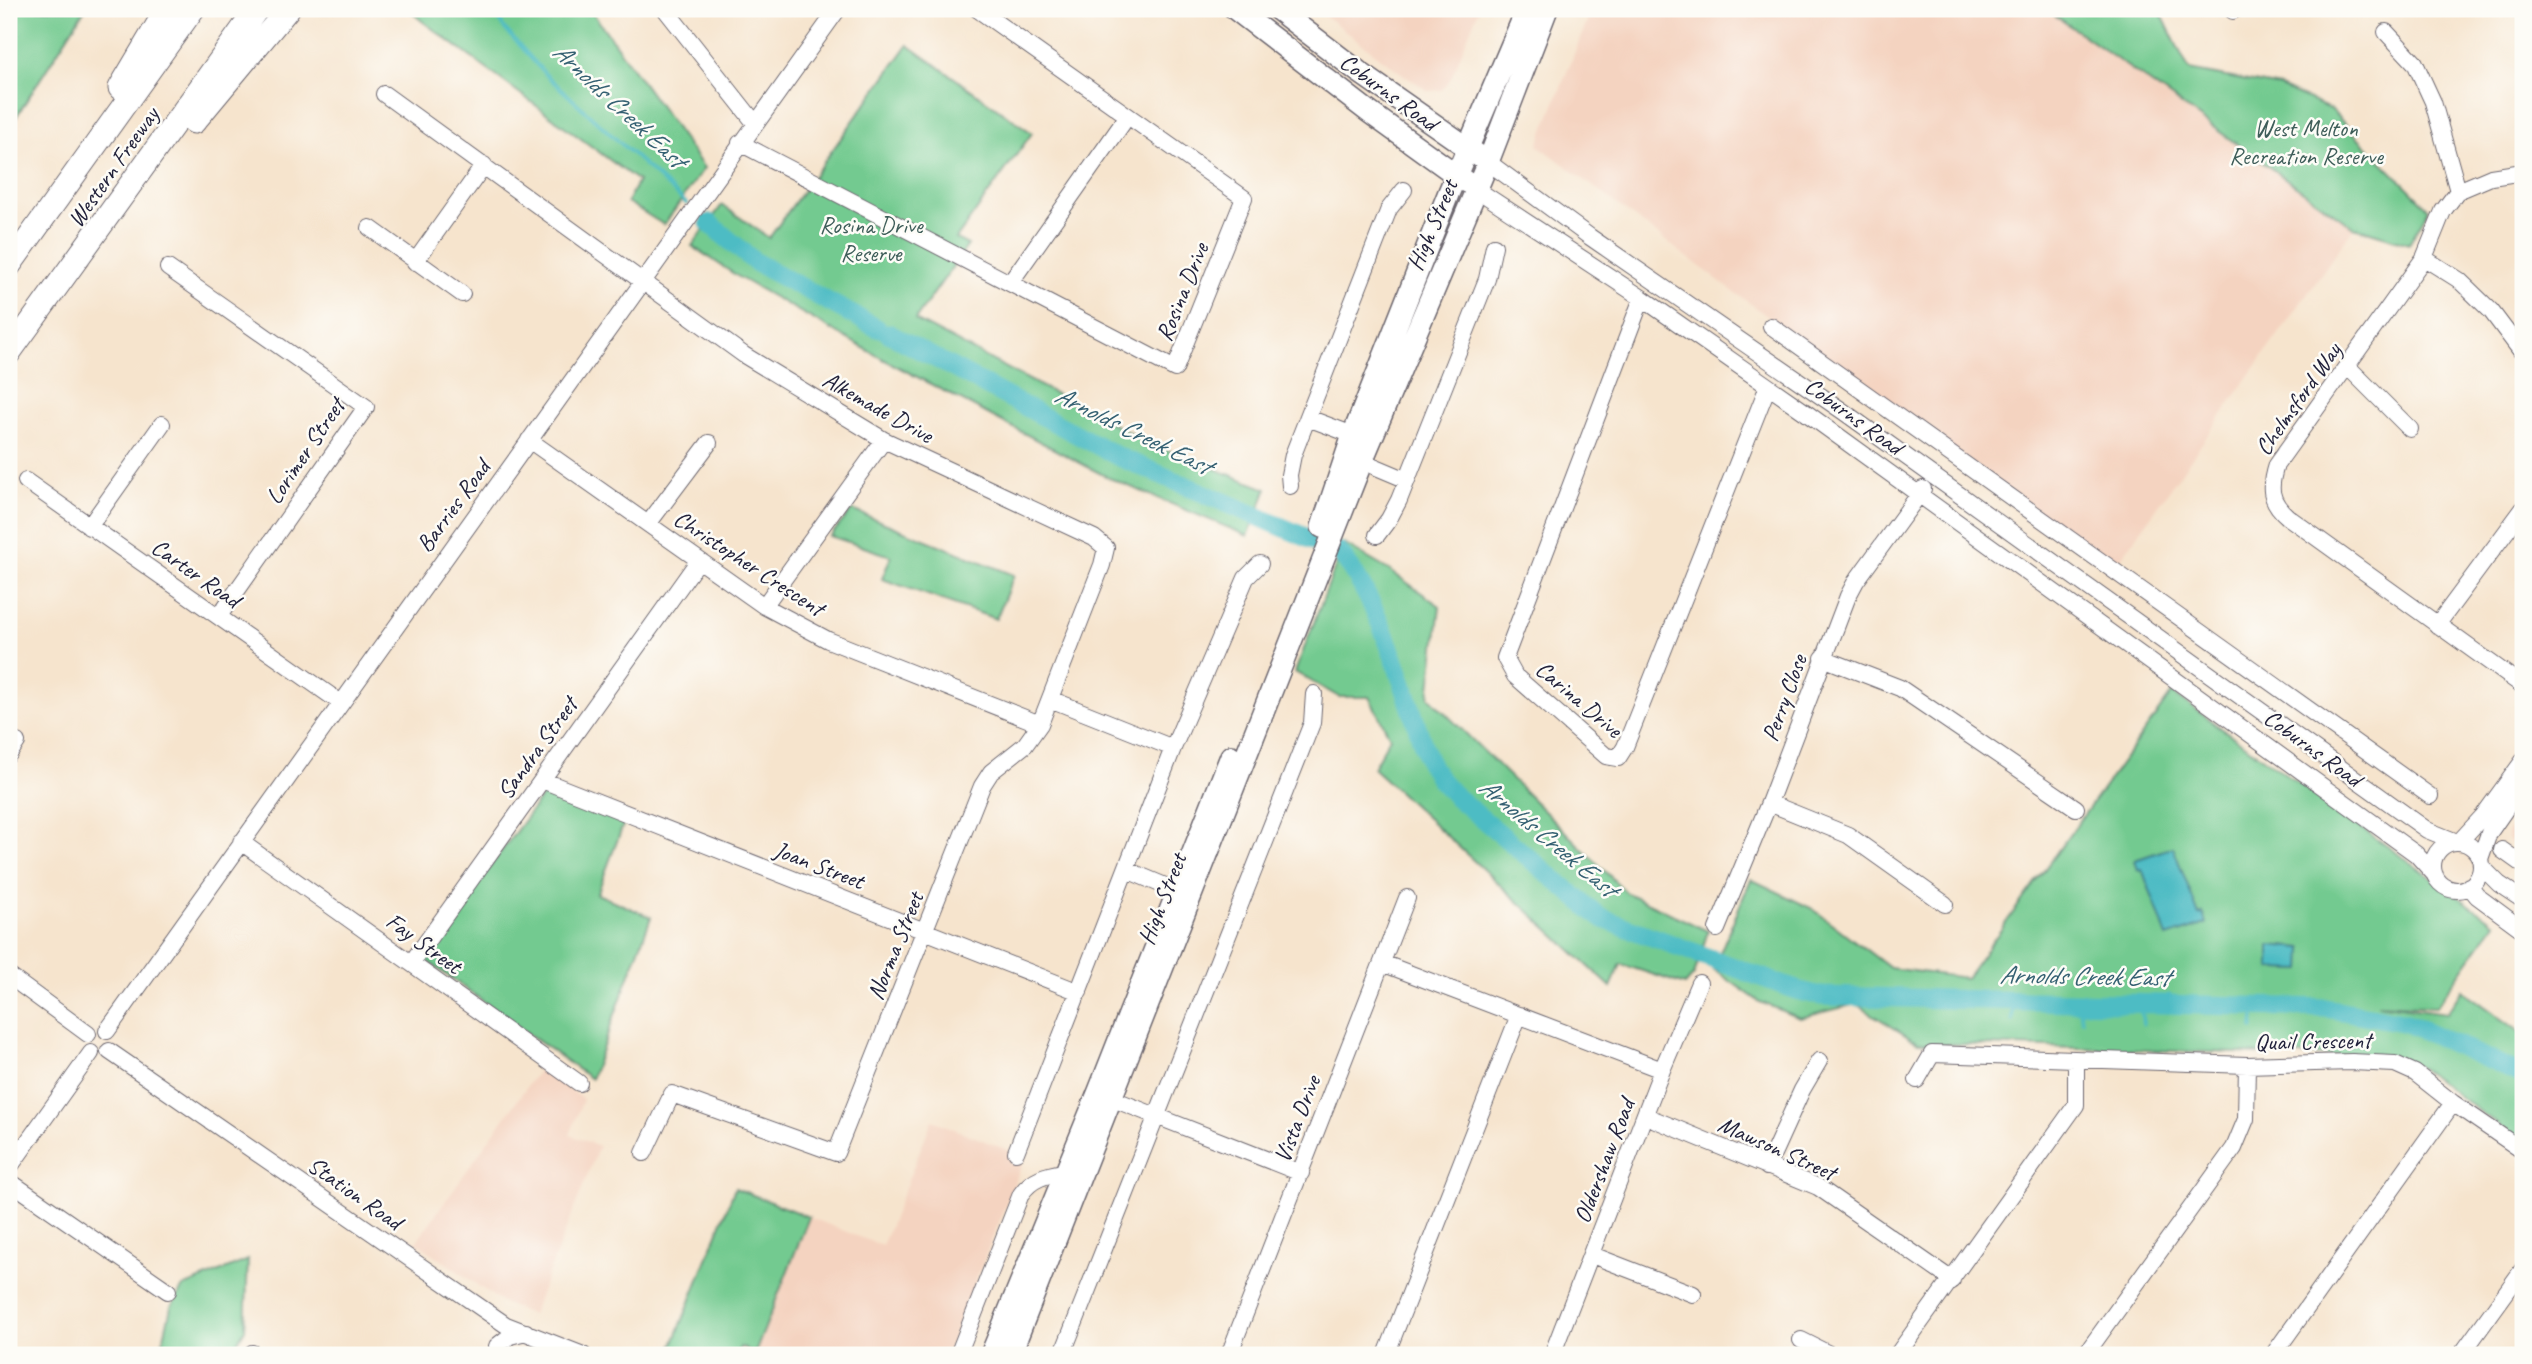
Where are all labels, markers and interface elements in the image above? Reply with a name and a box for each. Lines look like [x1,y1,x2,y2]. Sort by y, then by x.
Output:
water label: Arnolds Creek East [546,35,697,179]
street label: Coburns Road [1334,46,1447,140]
street label: Western Freeway [61,100,166,233]
park label: West Melton Recreation Reserve [2229,113,2385,171]
street label: High Street [1400,173,1465,275]
park label: Rosina Drive Reserve [819,210,925,268]
street label: Rosina Drive [1149,236,1216,345]
street label: Chelmsford Way [2248,335,2349,461]
street label: Alkemade Drive [818,364,940,451]
street label: Coburns Road [1799,370,1912,464]
water label: Arnolds Creek East [1050,378,1222,485]
street label: Lorimer Street [259,390,353,510]
street label: Barries Road [410,451,499,558]
street label: Christopher Crescent [668,503,832,624]
street label: Carter Road [146,532,249,616]
street label: Perry Close [1755,649,1814,745]
street label: Carina Drive [1529,654,1630,745]
street label: Sandra Street [490,689,586,805]
street label: Coburns Road [2258,702,2371,796]
water label: Arnolds Creek East [1473,770,1628,908]
street label: Joan Street [769,834,870,897]
street label: High Street [1131,847,1194,949]
street label: Norma Street [860,886,931,1004]
street label: Fay Street [380,906,469,982]
water label: Arnolds Creek East [1999,958,2175,994]
street label: Quail Crescent [2255,1025,2374,1057]
street label: Vista Drive [1267,1069,1328,1167]
street label: Oldershaw Road [1567,1091,1643,1227]
street label: Mawson Street [1714,1109,1843,1188]
street label: Station Road [302,1150,411,1238]

